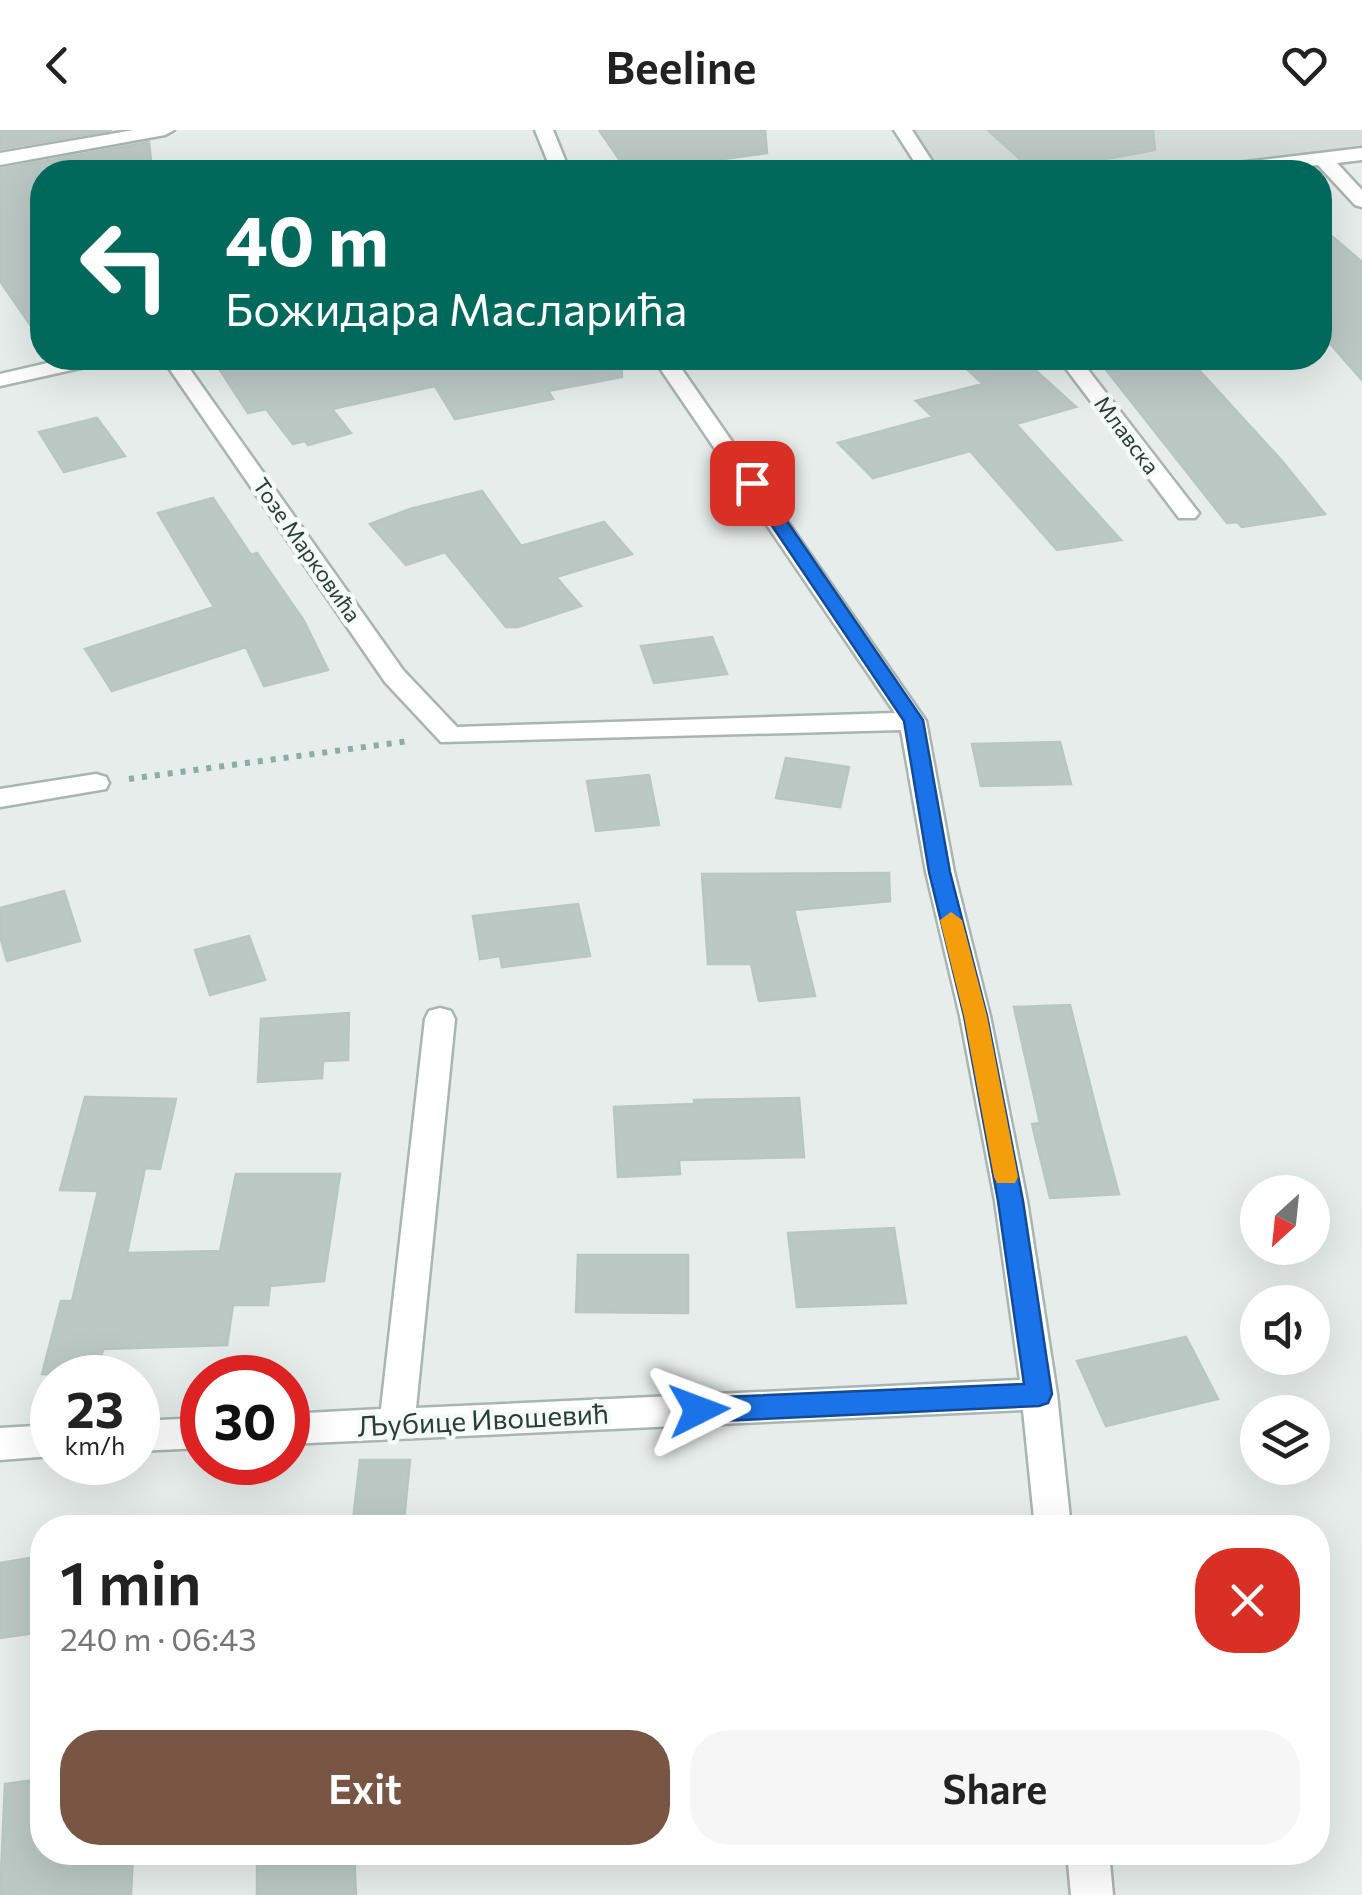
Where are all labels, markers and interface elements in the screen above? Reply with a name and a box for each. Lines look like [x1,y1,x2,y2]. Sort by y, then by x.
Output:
icon: back [30,38,85,93]
text: Beeline [606,38,756,93]
icon: heart [1277,38,1332,93]
text: 40 m [225,195,389,280]
icon: left [60,200,190,330]
text: Божидара Масларића [225,280,687,335]
street label: Млавска [1089,390,1166,479]
pin [710,441,795,526]
icon: arrive [725,456,780,511]
street label: Тозе Марковића [248,472,367,627]
north arrow [1240,1175,1330,1265]
map controls [1240,1175,1330,1485]
button: sound [1240,1285,1330,1375]
speed limit sign: 30 [180,1355,310,1485]
position arrow [647,1358,751,1462]
text: 23 [66,1377,124,1438]
street label: Љубице Ивошевић [356,1395,610,1443]
button: layers [1240,1395,1330,1485]
text: km/h [65,1430,125,1460]
text: 1 min [60,1544,201,1617]
button: close [1195,1548,1300,1653]
text: 240 m · 06:43 [60,1618,256,1658]
button: Exit [60,1730,670,1845]
button: Share [690,1730,1300,1845]

